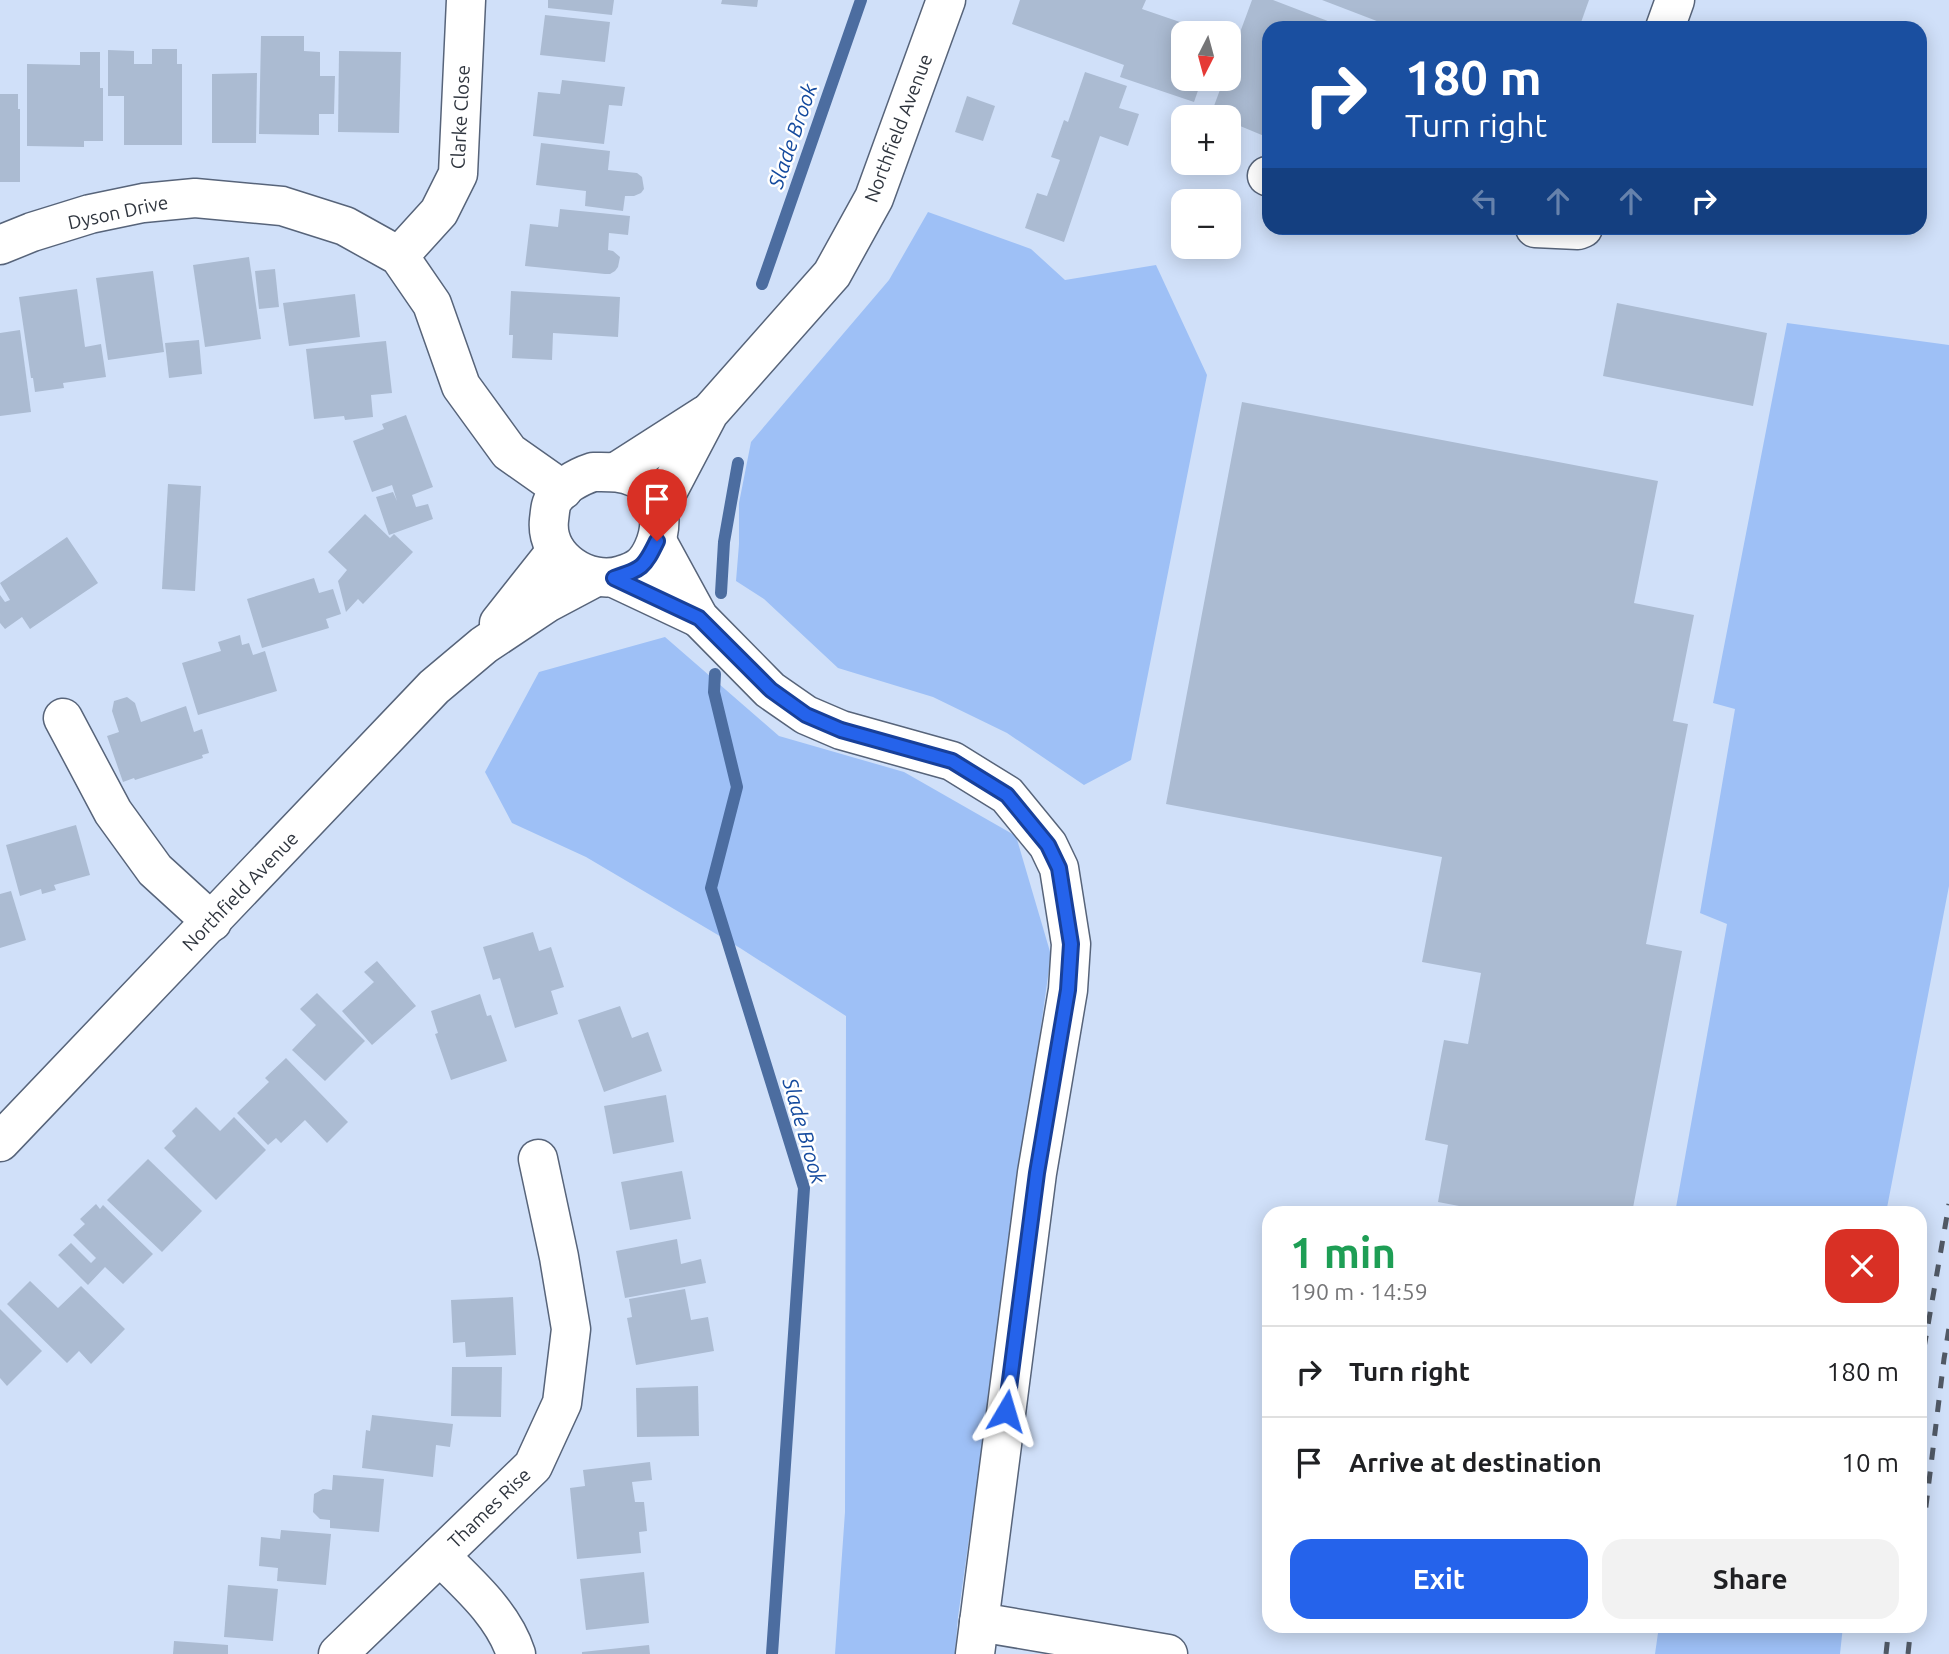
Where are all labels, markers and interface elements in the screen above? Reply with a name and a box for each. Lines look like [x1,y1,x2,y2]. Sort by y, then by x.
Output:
north arrow [1171,21,1241,91]
map controls [1171,21,1241,259]
icon: right [1290,49,1381,140]
text: 180 m [1405,49,1542,104]
street label: Northfield Avenue [860,51,936,205]
street label: Clarke Close [446,64,474,170]
water label: Slade Brook [763,80,821,192]
button: + [1171,105,1241,175]
text: Turn right [1405,107,1547,143]
icon: left [1466,182,1504,220]
icon: ahead [1539,182,1577,220]
icon: ahead [1612,182,1650,220]
icon: right [1685,182,1723,220]
button: − [1171,189,1241,259]
street label: Dyson Drive [66,191,170,233]
pin [627,469,687,541]
icon: arrive [638,480,676,518]
street label: Northfield Avenue [178,827,302,955]
water label: Slade Brook [778,1074,832,1187]
text: 1 min [1290,1229,1396,1276]
button: close [1825,1229,1899,1303]
text: 190 m · 14:59 [1290,1279,1428,1304]
icon: right [1290,1353,1328,1391]
text: Turn right [1349,1357,1470,1386]
text: 180 m [1827,1357,1899,1386]
position arrow [969,1374,1043,1448]
icon: arrive [1290,1444,1328,1482]
text: Arrive at destination [1349,1448,1602,1477]
text: 10 m [1841,1448,1899,1477]
street label: Thames Rise [443,1463,535,1553]
button: Exit [1290,1539,1588,1619]
button: Share [1602,1539,1899,1619]

